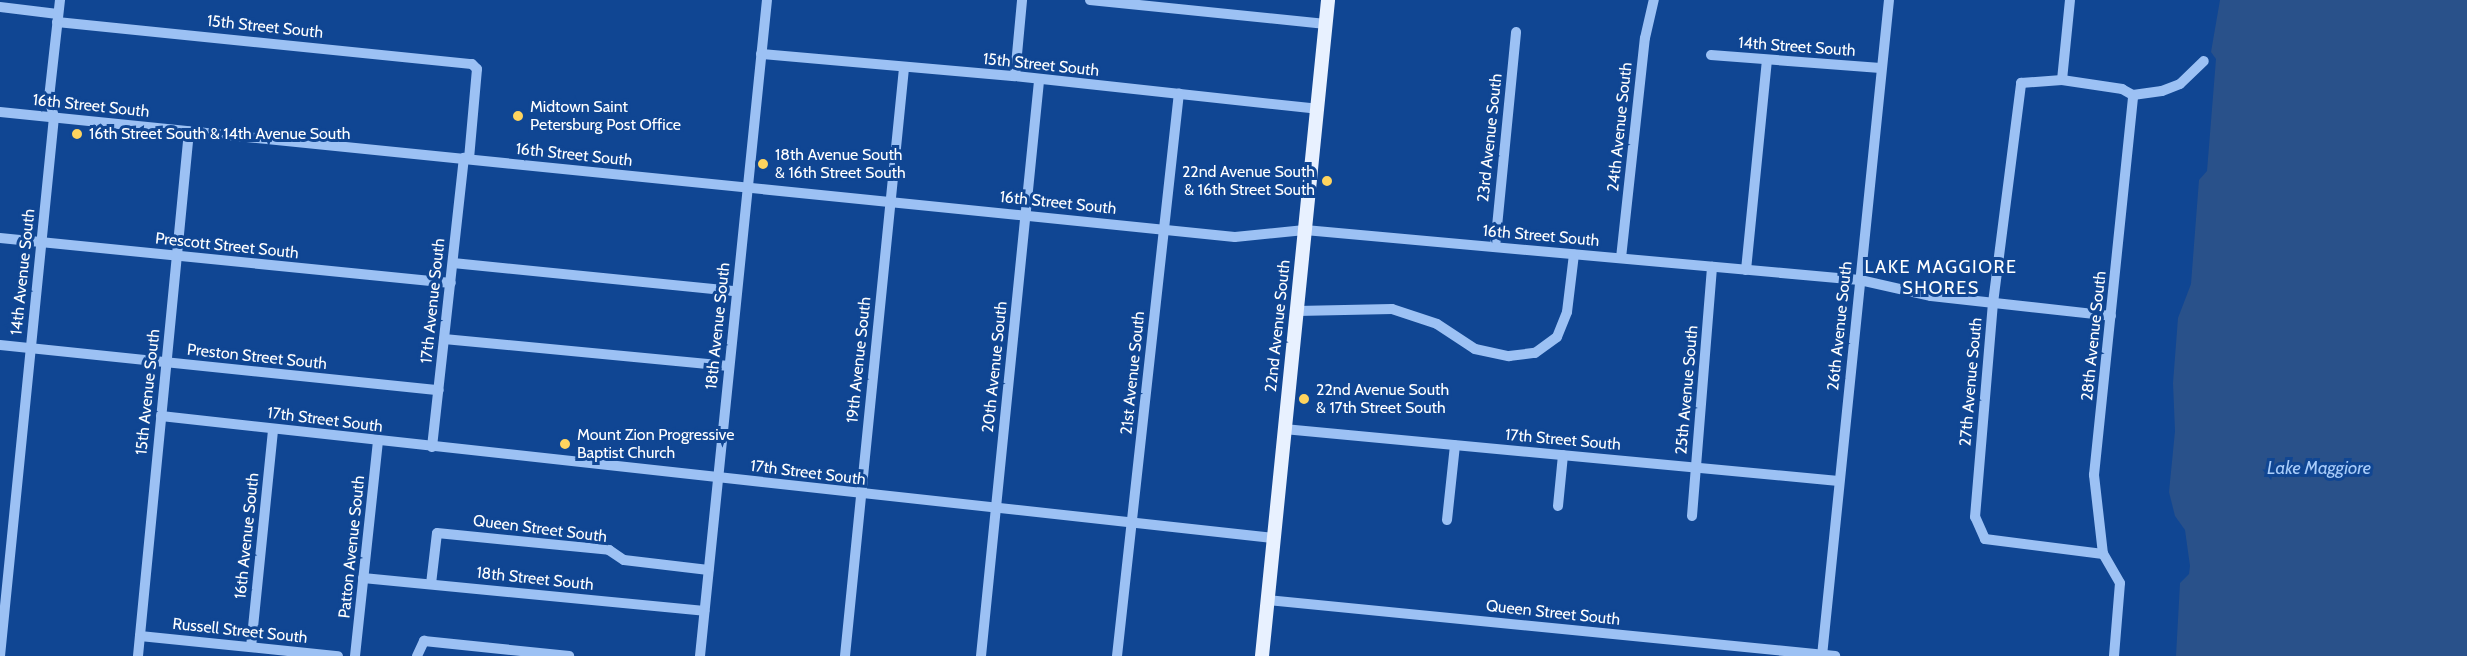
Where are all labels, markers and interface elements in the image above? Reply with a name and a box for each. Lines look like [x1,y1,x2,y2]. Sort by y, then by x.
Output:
street label: 15th Street South [206,11,324,43]
street label: 14th Street South [1738,33,1856,61]
street label: 15th Street South [982,49,1100,81]
street label: 24th Avenue South [1604,61,1636,193]
street label: 23rd Avenue South [1474,73,1506,203]
street label: 16th Street South [32,90,150,122]
place label: Midtown Saint Petersburg Post Office [530,97,681,135]
marker: Midtown Saint Petersburg Post Office [511,109,525,123]
place label: 16th Street South & 14th Avenue South [89,124,350,144]
marker: 16th Street South & 14th Avenue South [70,127,84,141]
street label: 16th Street South [515,139,633,171]
place label: 18th Avenue South & 16th Street South [775,145,906,183]
marker: 18th Avenue South & 16th Street South [756,157,770,171]
place label: 22nd Avenue South & 16th Street South [1182,162,1315,200]
marker: 22nd Avenue South & 16th Street South [1320,174,1334,188]
street label: 16th Street South [999,187,1117,219]
street label: 14th Avenue South [7,208,39,336]
street label: 16th Street South [1482,221,1600,251]
street label: Prescott Street South [154,229,300,263]
street label: 17th Avenue South [417,237,449,365]
district label: LAKE MAGGIORE SHORES [1865,257,2017,300]
street label: 22nd Avenue South [1261,259,1295,393]
street label: 26th Avenue South [1824,260,1856,392]
street label: 18th Avenue South [702,262,734,390]
street label: 28th Avenue South [2078,270,2110,402]
street label: 19th Avenue South [843,296,875,424]
street label: 20th Avenue South [979,300,1011,434]
street label: 21st Avenue South [1117,310,1149,436]
street label: 27th Avenue South [1956,317,1986,447]
street label: 25th Avenue South [1672,325,1702,455]
street label: 15th Avenue South [132,328,164,456]
street label: Preston Street South [186,340,328,374]
place label: 22nd Avenue South & 17th Street South [1316,380,1449,418]
marker: 22nd Avenue South & 17th Street South [1297,392,1311,406]
street label: 17th Street South [266,403,384,437]
place label: Mount Zion Progressive Baptist Church [577,425,734,463]
street label: 17th Street South [1504,425,1622,455]
marker: Mount Zion Progressive Baptist Church [558,437,572,451]
street label: 17th Street South [749,456,867,490]
water label: Lake Maggiore [2267,457,2371,479]
street label: 16th Avenue South [231,472,263,600]
street label: Patton Avenue South [335,475,369,619]
street label: Queen Street South [472,511,608,547]
street label: 18th Street South [475,563,595,595]
street label: Queen Street South [1485,596,1621,630]
street label: Russell Street South [171,614,309,648]

